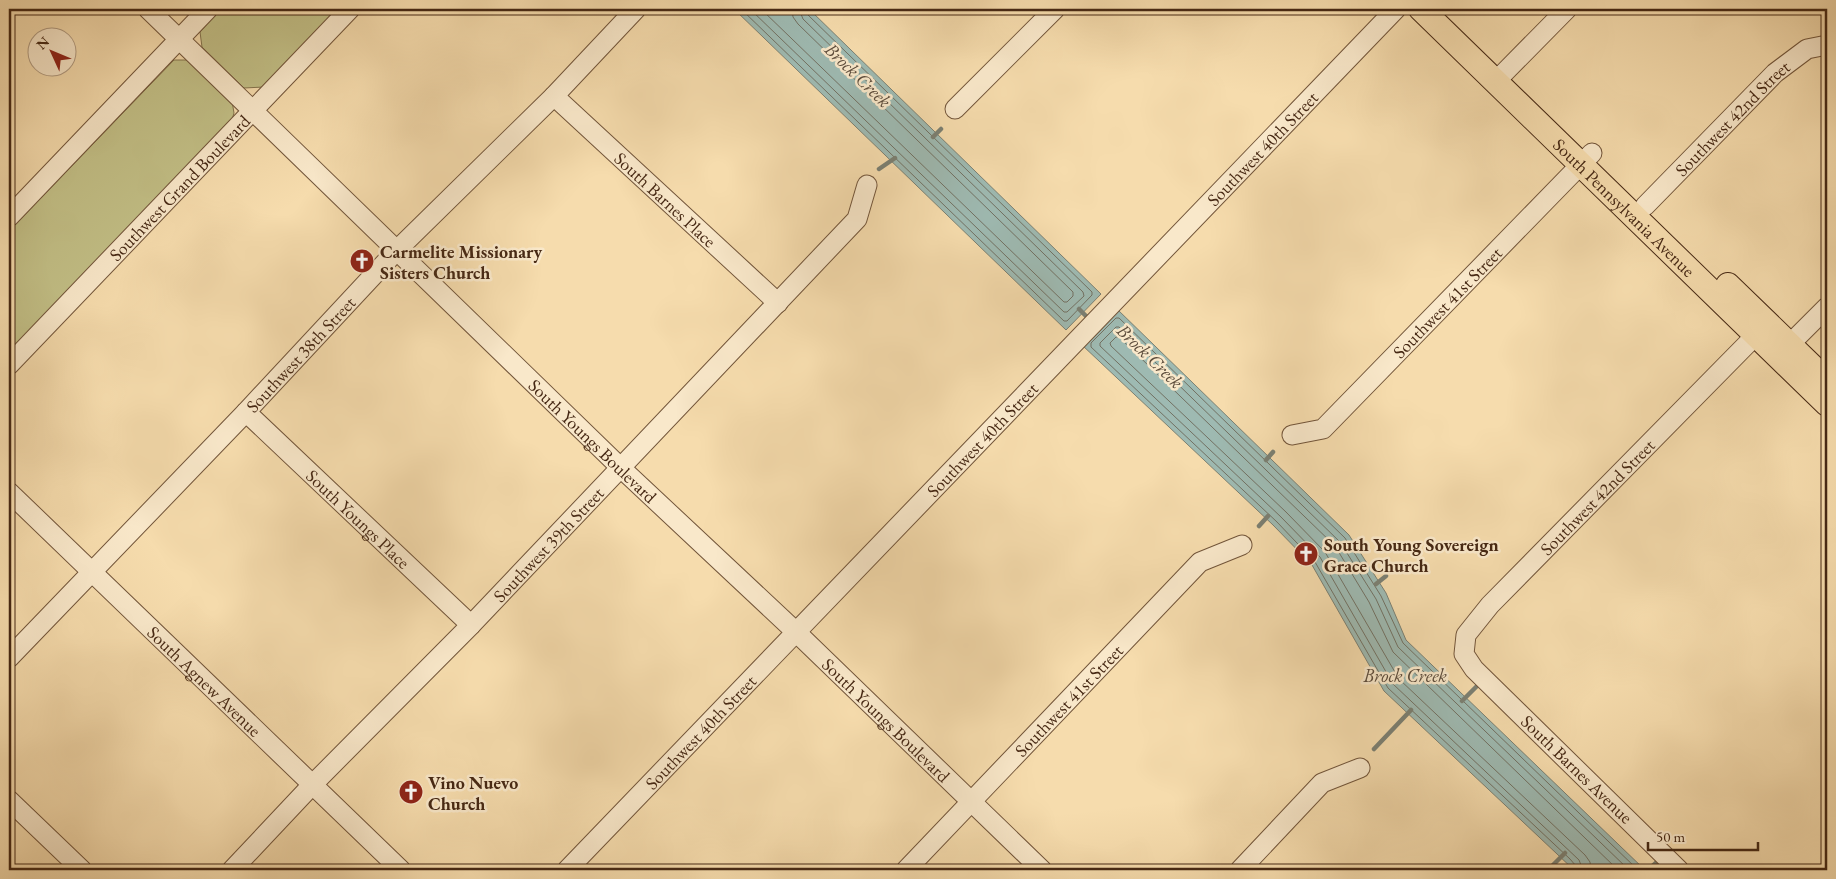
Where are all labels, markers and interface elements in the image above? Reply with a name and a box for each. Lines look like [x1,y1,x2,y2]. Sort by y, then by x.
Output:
north arrow [28,28,78,78]
text: N [32,32,54,53]
water label: Brock Creek [819,36,897,113]
street label: Southwest 42nd Street [1669,54,1794,181]
street label: Southwest 40th Street [1201,86,1323,210]
street label: Southwest Grand Boulevard [104,109,255,265]
street label: South Pennsylvania Avenue [1549,133,1701,281]
street label: South Barnes Place [610,146,721,252]
place label: Carmelite Missionary Sisters Church [380,240,543,284]
street label: Southwest 41st Street [1387,241,1507,363]
church icon: Carmelite Missionary Sisters Church [349,248,375,274]
street label: Southwest 38th Street [240,291,360,417]
water label: Brock Creek [1111,317,1189,394]
street label: South Youngs Boulevard [524,374,663,508]
street label: Southwest 40th Street [921,377,1043,501]
street label: Southwest 42nd Street [1535,433,1660,560]
street label: South Youngs Place [302,464,415,573]
street label: Southwest 39th Street [488,481,608,607]
place label: South Young Sovereign Grace Church [1324,533,1499,577]
church icon: South Young Sovereign Grace Church [1293,541,1319,567]
street label: South Agnew Avenue [143,621,267,741]
street label: Southwest 41st Street [1009,639,1128,761]
street label: South Youngs Boulevard [818,652,956,787]
water label: Brock Creek [1362,663,1447,688]
street label: Southwest 40th Street [640,669,761,794]
street label: South Barnes Avenue [1516,710,1638,828]
place label: Vino Nuevo Church [428,771,518,815]
church icon: Vino Nuevo Church [398,779,424,805]
scale bar [1648,819,1758,851]
text: 50 m [1656,827,1685,846]

